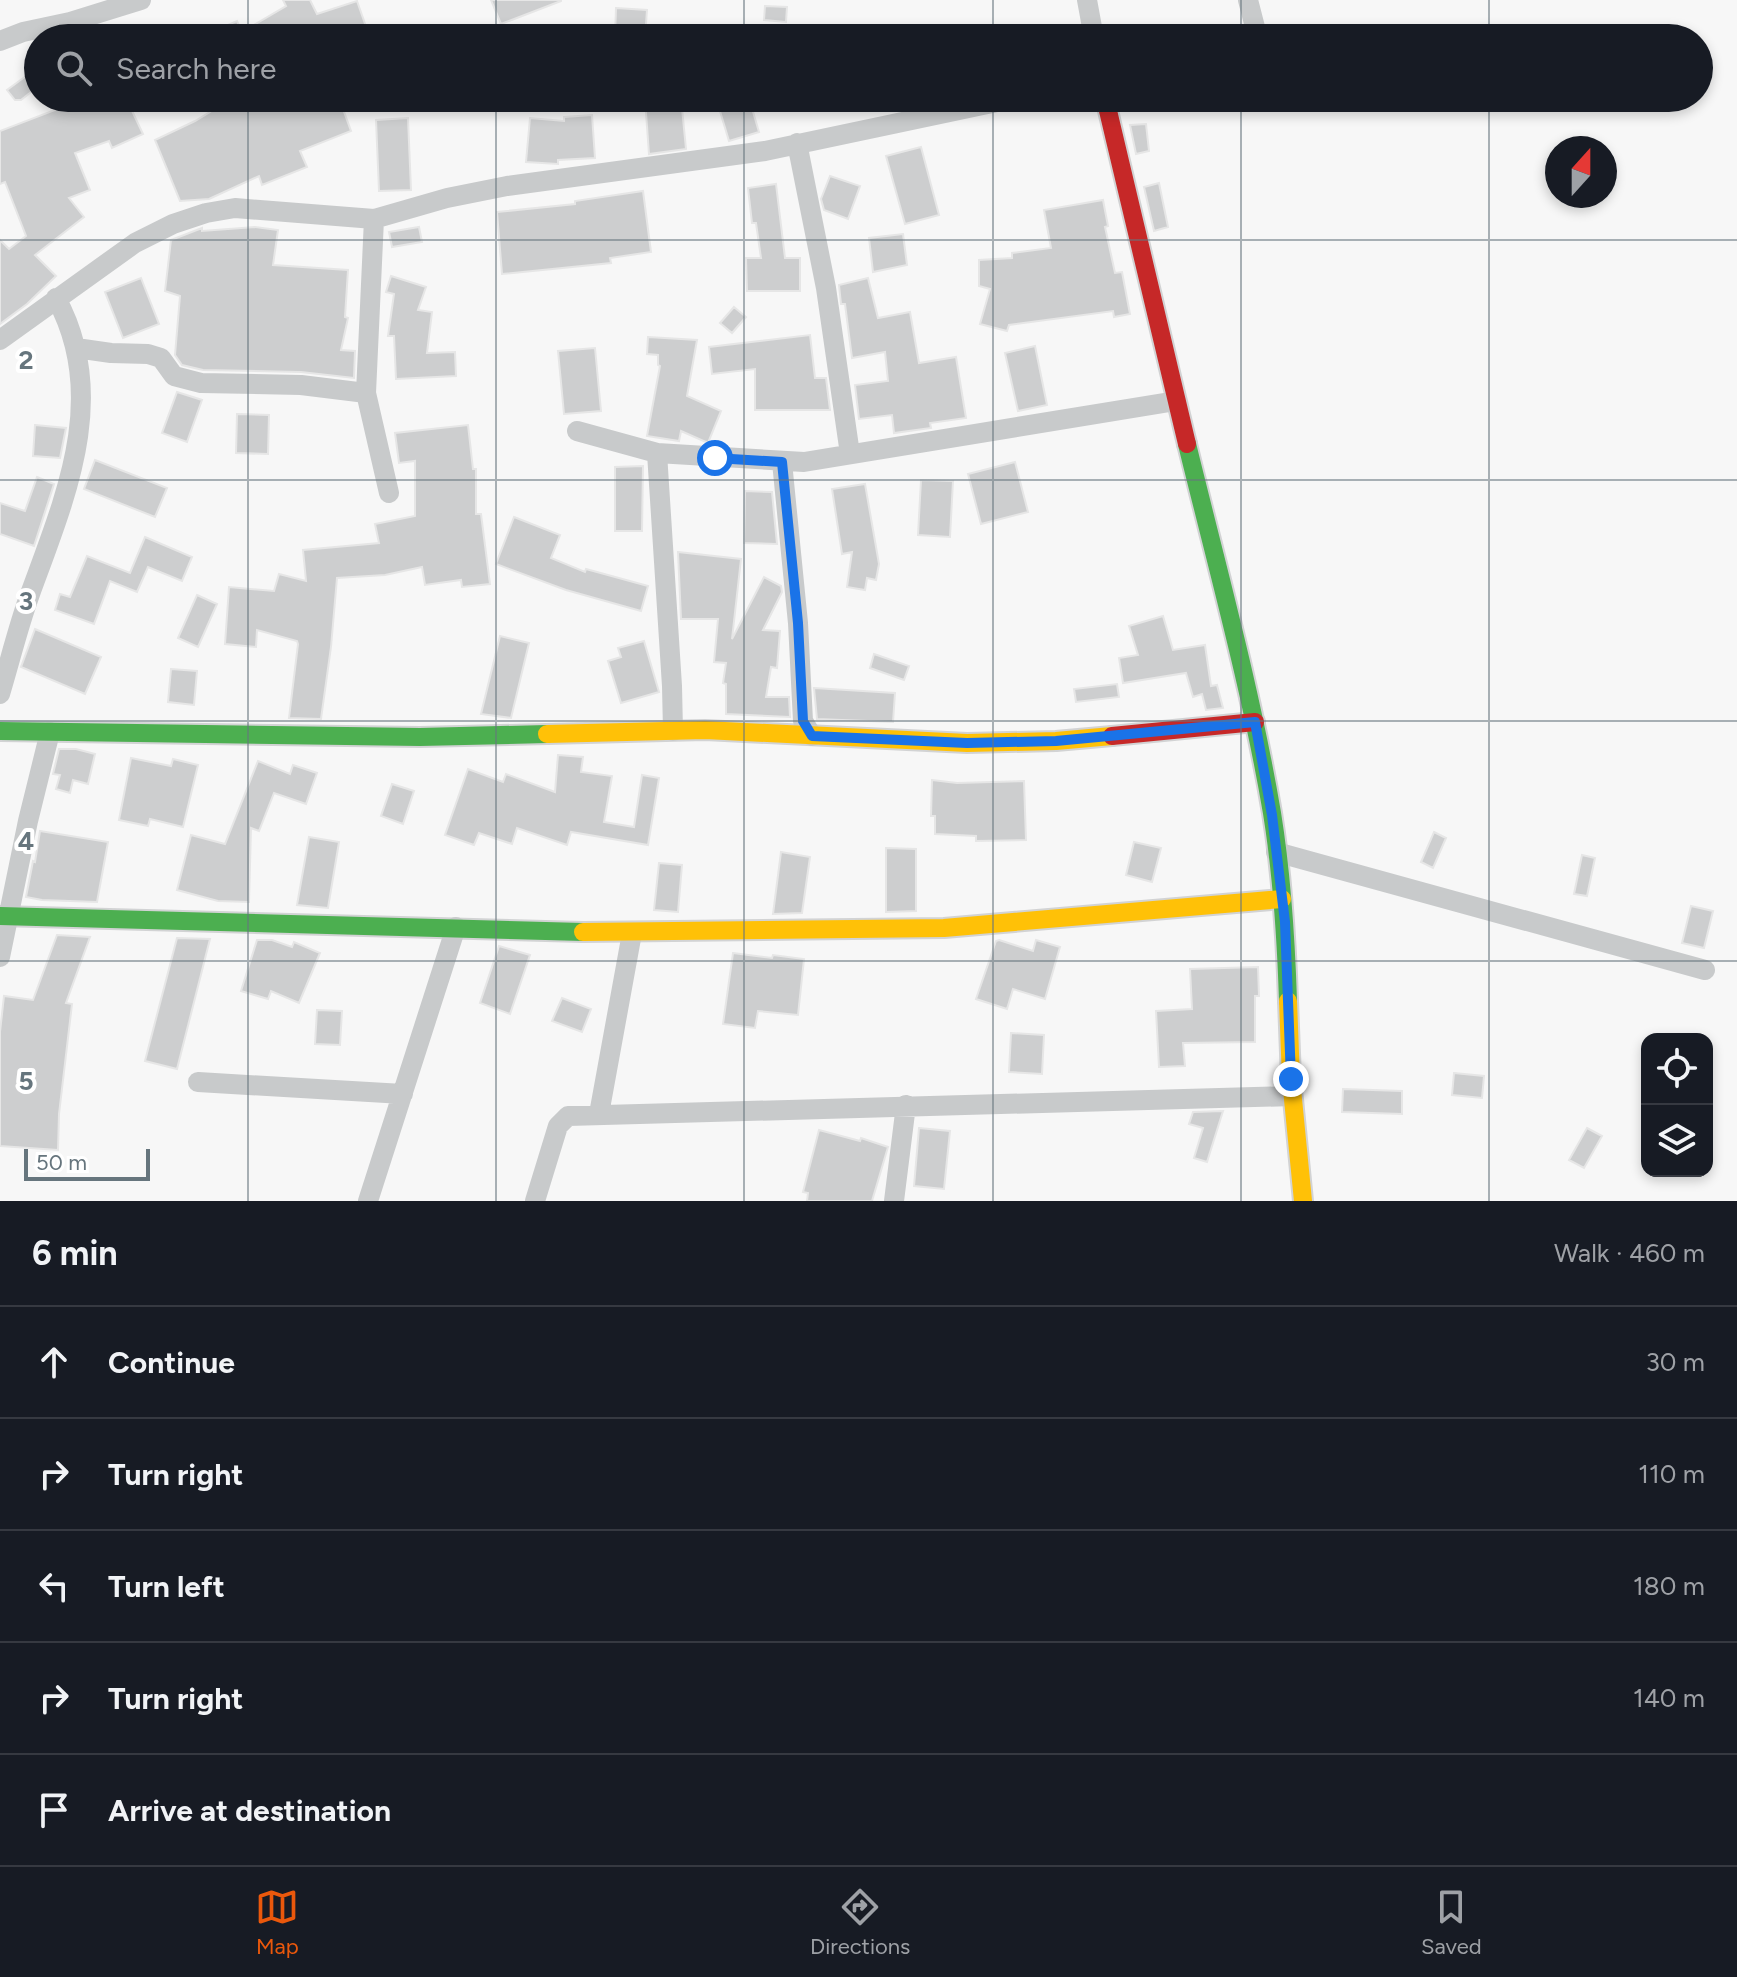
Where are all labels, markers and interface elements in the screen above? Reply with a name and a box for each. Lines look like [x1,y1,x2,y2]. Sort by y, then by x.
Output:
search box [24,24,1713,112]
icon: search [52,46,96,90]
text: Search here [116,50,276,87]
north arrow [1545,136,1617,208]
text: 2 [18,344,34,376]
route start [697,440,733,476]
text: 3 [19,585,33,617]
text: 4 [18,825,34,857]
map controls [1641,1033,1713,1177]
button: locate [1641,1033,1713,1105]
route end [1273,1061,1309,1097]
text: 5 [18,1065,34,1097]
button: layers [1641,1105,1713,1177]
scale bar [24,1145,150,1181]
text: 50 m [36,1149,87,1176]
text: 6 min [32,1233,118,1274]
text: Walk · 460 m [1554,1237,1705,1269]
icon: ahead [32,1340,76,1384]
text: Continue [108,1344,235,1381]
text: 30 m [1646,1346,1705,1378]
icon: right [32,1452,76,1496]
text: Turn right [108,1456,243,1493]
text: 110 m [1638,1458,1705,1490]
icon: left [32,1564,76,1608]
text: Turn left [108,1568,225,1605]
text: 180 m [1633,1570,1705,1602]
icon: right [32,1676,76,1720]
text: Turn right [108,1680,243,1717]
text: 140 m [1633,1682,1705,1714]
icon: arrive [32,1788,76,1832]
text: Arrive at destination [108,1792,391,1829]
tab: Map [255,1885,299,1960]
tab: Directions [810,1885,910,1960]
tab: Saved [1421,1885,1482,1960]

